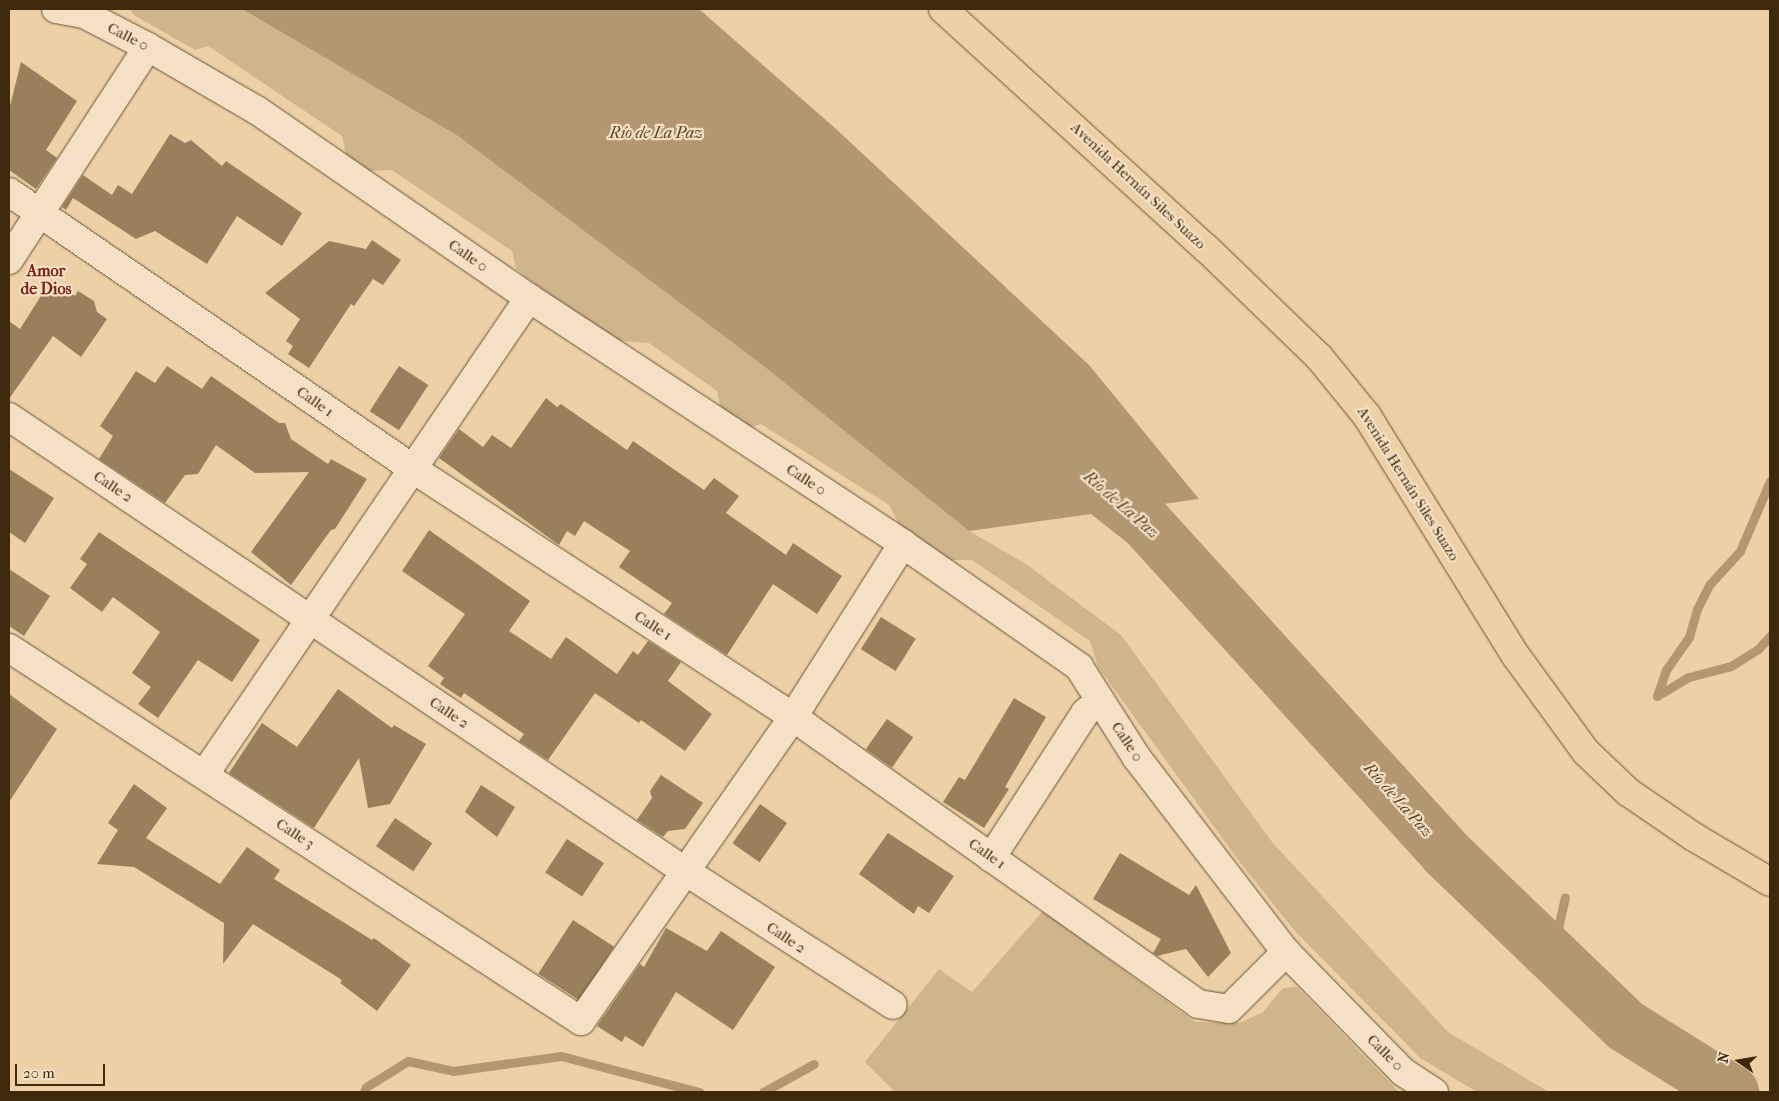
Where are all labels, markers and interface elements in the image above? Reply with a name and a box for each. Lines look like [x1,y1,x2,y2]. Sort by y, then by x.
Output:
street label: Calle 0 [104,19,152,55]
street label: Avenida Hernán Siles Suazo [1067,119,1209,253]
water label: Río de La Paz [609,123,703,143]
street label: Calle 0 [445,236,491,276]
district label: Amor de Dios [21,261,71,299]
street label: Calle 1 [293,383,337,421]
street label: Avenida Hernán Siles Suazo [1353,404,1463,564]
street label: Calle 0 [783,460,829,500]
street label: Calle 2 [90,467,136,507]
water label: Río de La Paz [1079,467,1163,543]
street label: Calle 1 [631,607,675,645]
street label: Calle 2 [426,693,472,733]
street label: Calle 0 [1107,719,1147,765]
water label: Río de La Paz [1360,759,1436,841]
street label: Calle 3 [272,815,318,853]
street label: Calle 1 [965,835,1009,873]
street label: Calle 2 [763,918,809,958]
street label: Calle 0 [1363,1031,1407,1075]
north arrow [1714,1036,1764,1086]
text: N [1714,1050,1733,1065]
scale bar [18,1054,108,1086]
text: 20 m [23,1064,55,1082]

